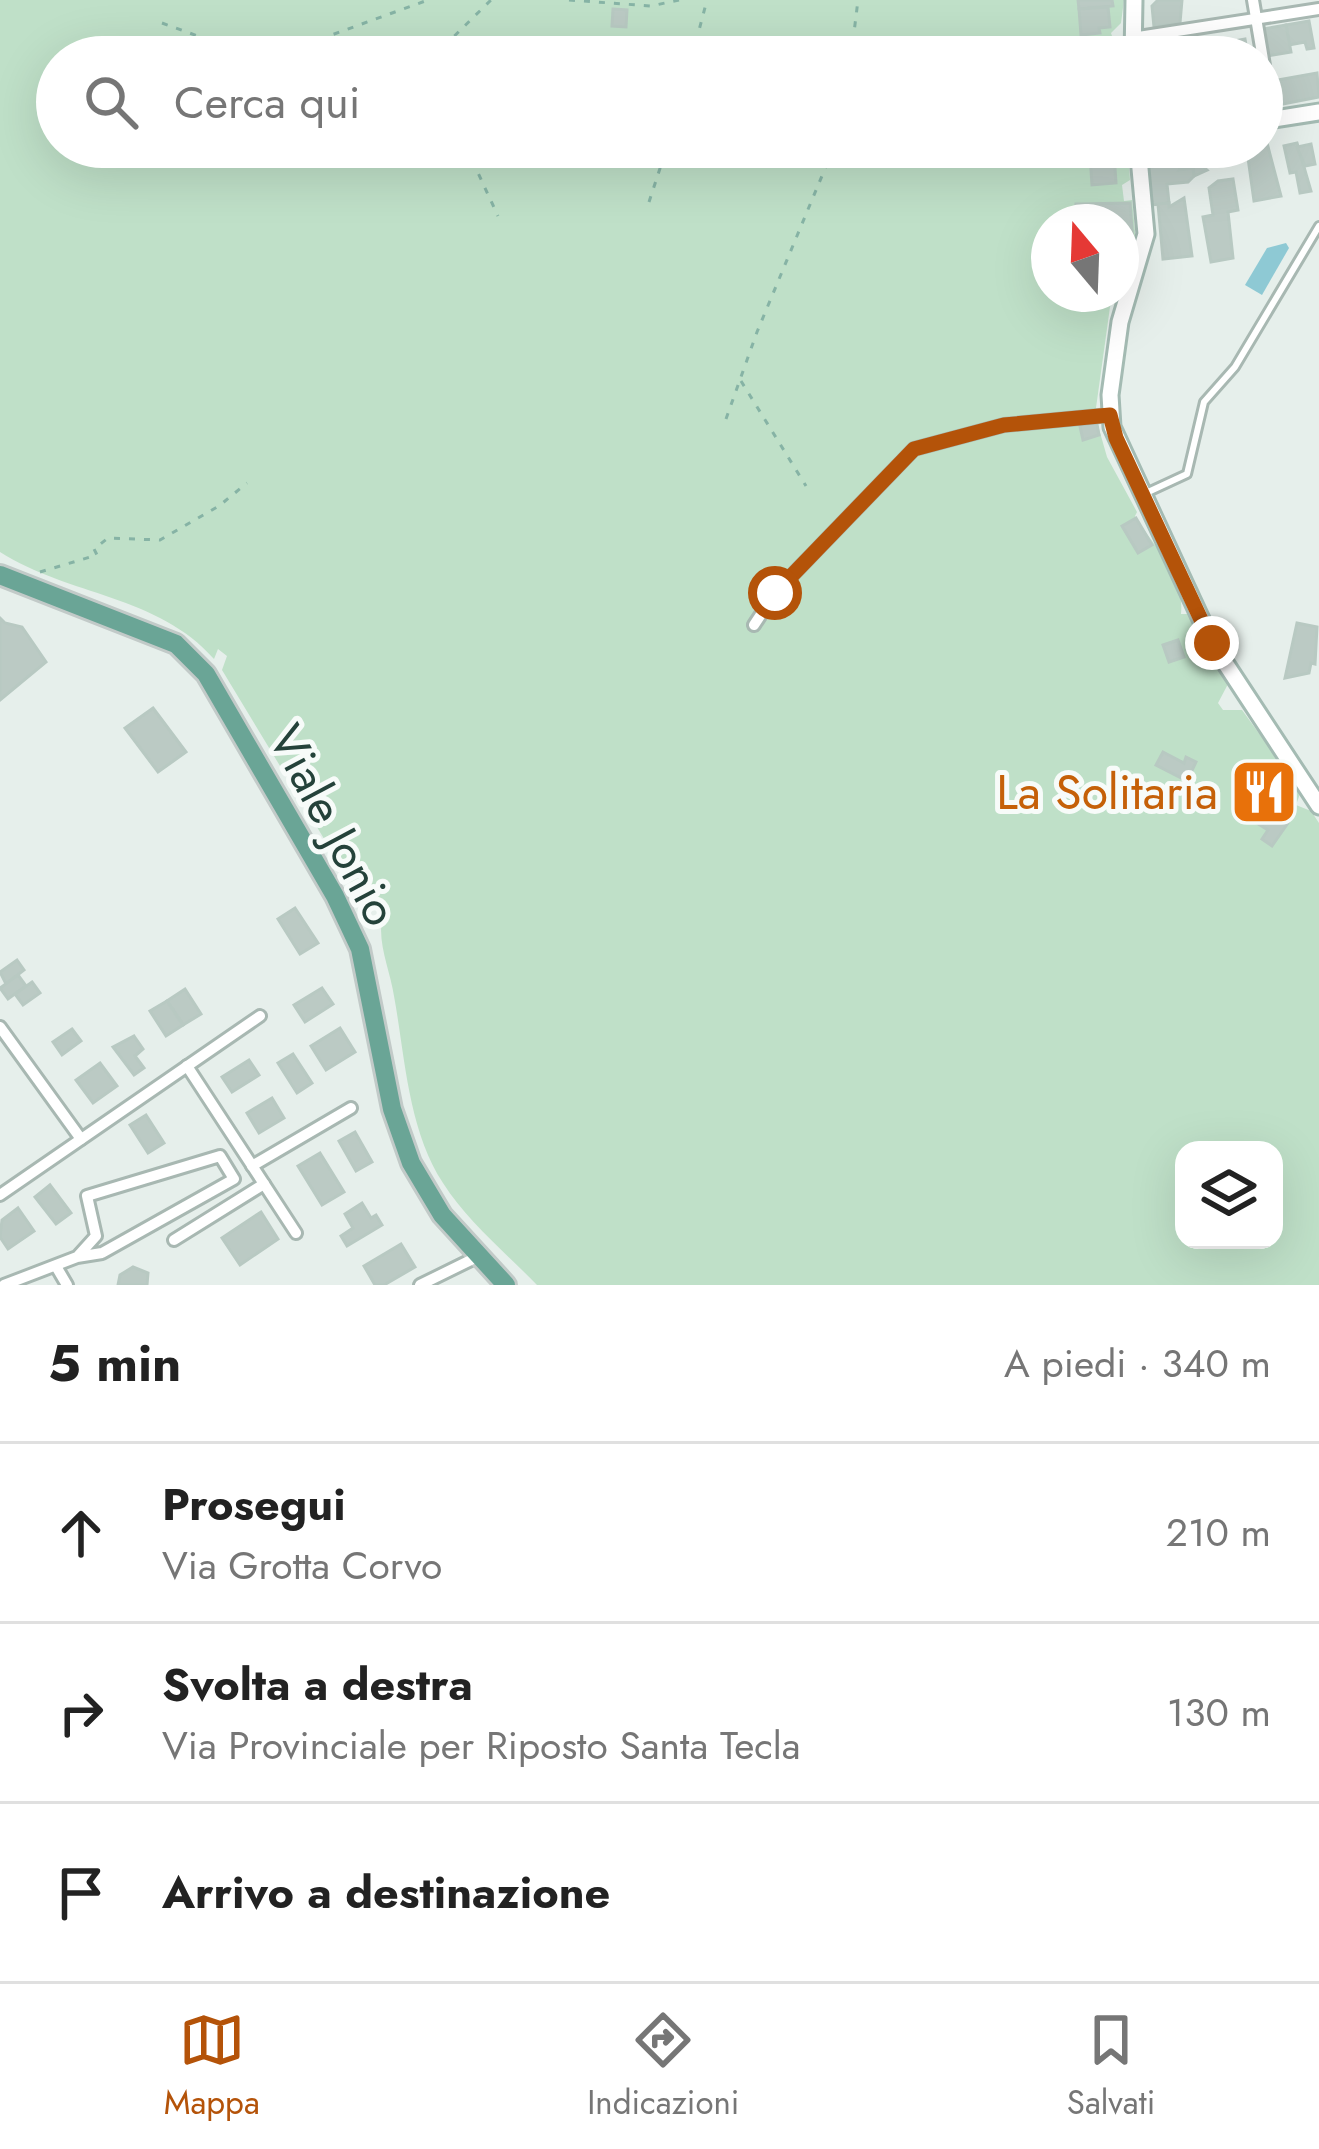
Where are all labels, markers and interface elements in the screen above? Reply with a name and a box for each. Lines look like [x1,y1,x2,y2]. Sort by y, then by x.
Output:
search box [36,36,1283,168]
icon: search [78,69,144,135]
text: Cerca qui [174,70,360,135]
north arrow [1031,204,1139,312]
route start [748,566,802,620]
route end [1185,616,1239,670]
street label: Viale Jonio [252,712,415,938]
restaurant icon: La Solitaria [1229,757,1299,827]
place label: La Solitaria [996,758,1218,827]
map controls [1175,1141,1283,1249]
button: layers [1175,1141,1283,1249]
text: 5 min [48,1326,181,1400]
text: A piedi · 340 m [1004,1335,1271,1392]
text: Prosegui [162,1472,346,1537]
icon: ahead [48,1500,114,1566]
text: 210 m [1166,1504,1271,1561]
text: Via Grotta Corvo [162,1537,442,1594]
text: Svolta a destra [162,1652,473,1717]
icon: right [48,1680,114,1746]
text: 130 m [1167,1684,1271,1741]
text: Via Provinciale per Riposto Santa Tecla [162,1717,801,1774]
icon: arrive [48,1860,114,1926]
text: Arrivo a destinazione [162,1860,610,1925]
tab: Mappa [164,2007,260,2126]
tab: Indicazioni [587,2007,739,2126]
tab: Salvati [1067,2007,1155,2126]

